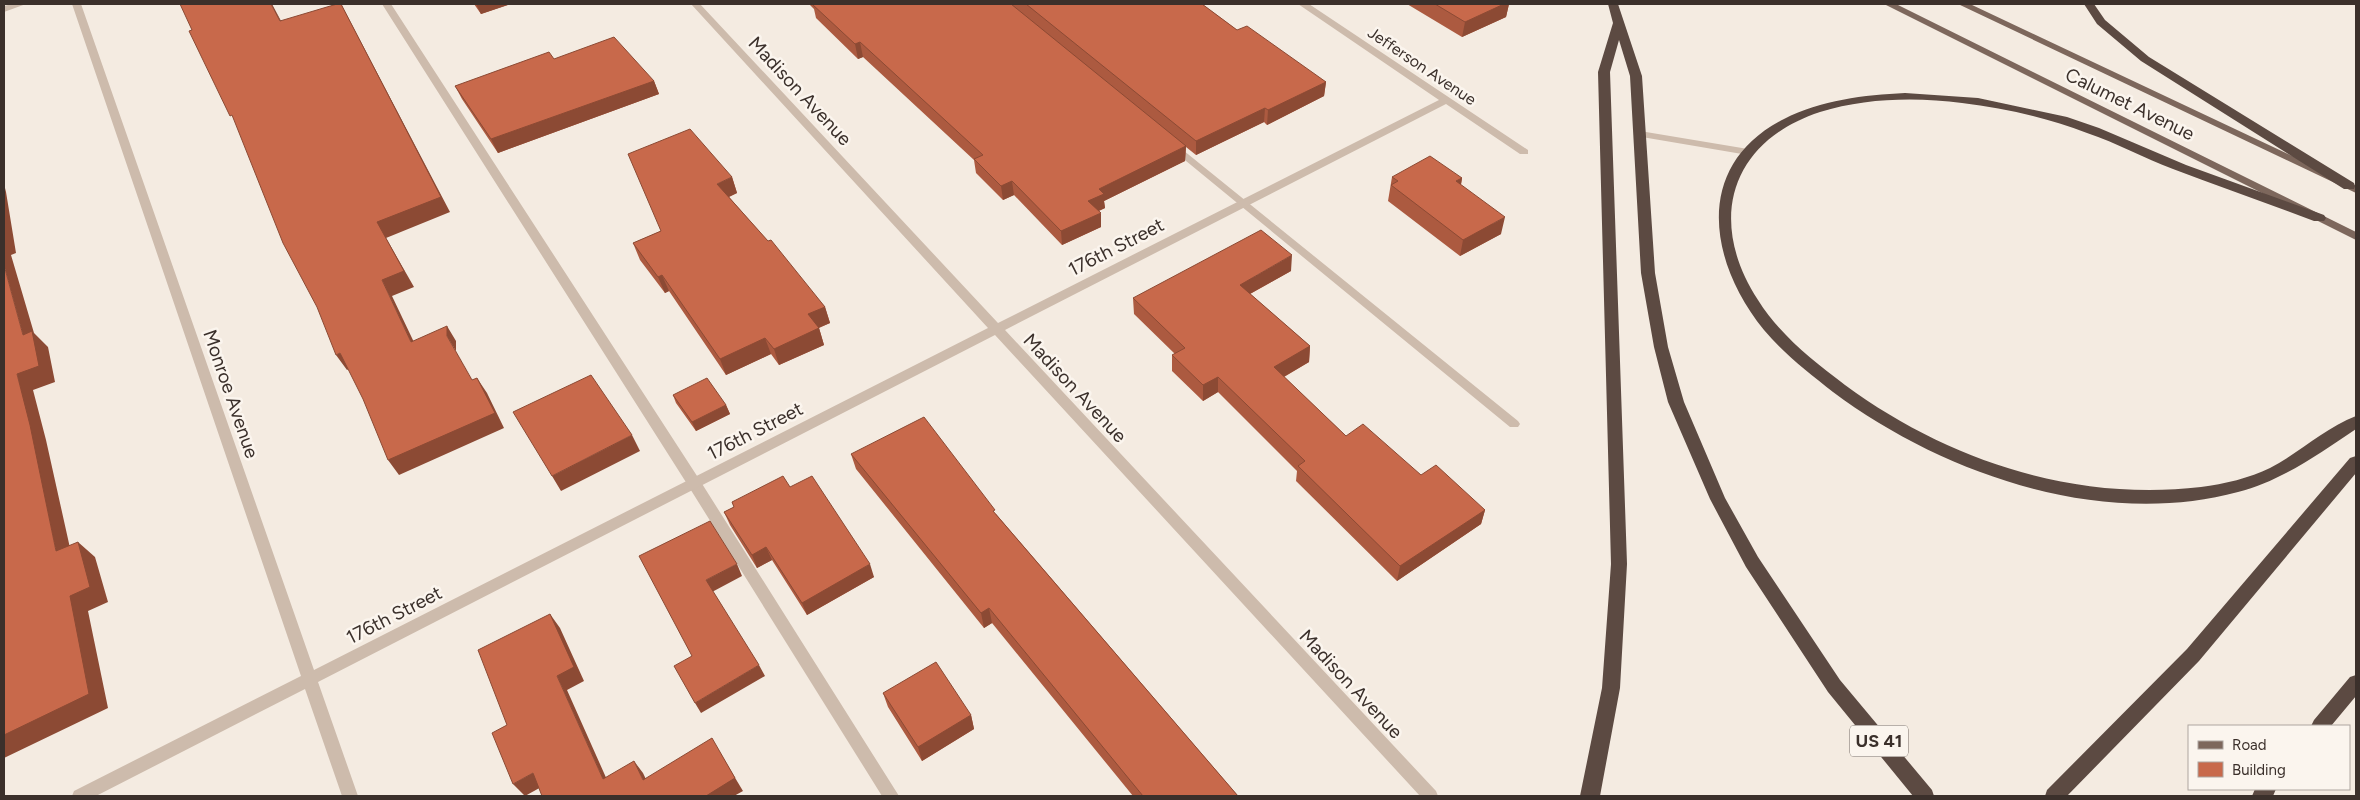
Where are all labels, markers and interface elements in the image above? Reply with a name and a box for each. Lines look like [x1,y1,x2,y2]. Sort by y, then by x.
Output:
street label: Jefferson Avenue [1364,23,1480,109]
street label: Madison Avenue [744,32,856,150]
street label: Calumet Avenue [2062,63,2198,145]
street label: 176th Street [1064,213,1168,281]
street label: Monroe Avenue [198,327,264,461]
street label: Madison Avenue [1019,329,1131,447]
street label: 176th Street [703,397,807,465]
street label: 176th Street [342,581,446,649]
street label: Madison Avenue [1295,625,1407,743]
legend [2188,725,2350,790]
road number: US 41 [1850,726,1908,756]
text: Road [2232,736,2267,754]
text: Building [2232,761,2286,779]

